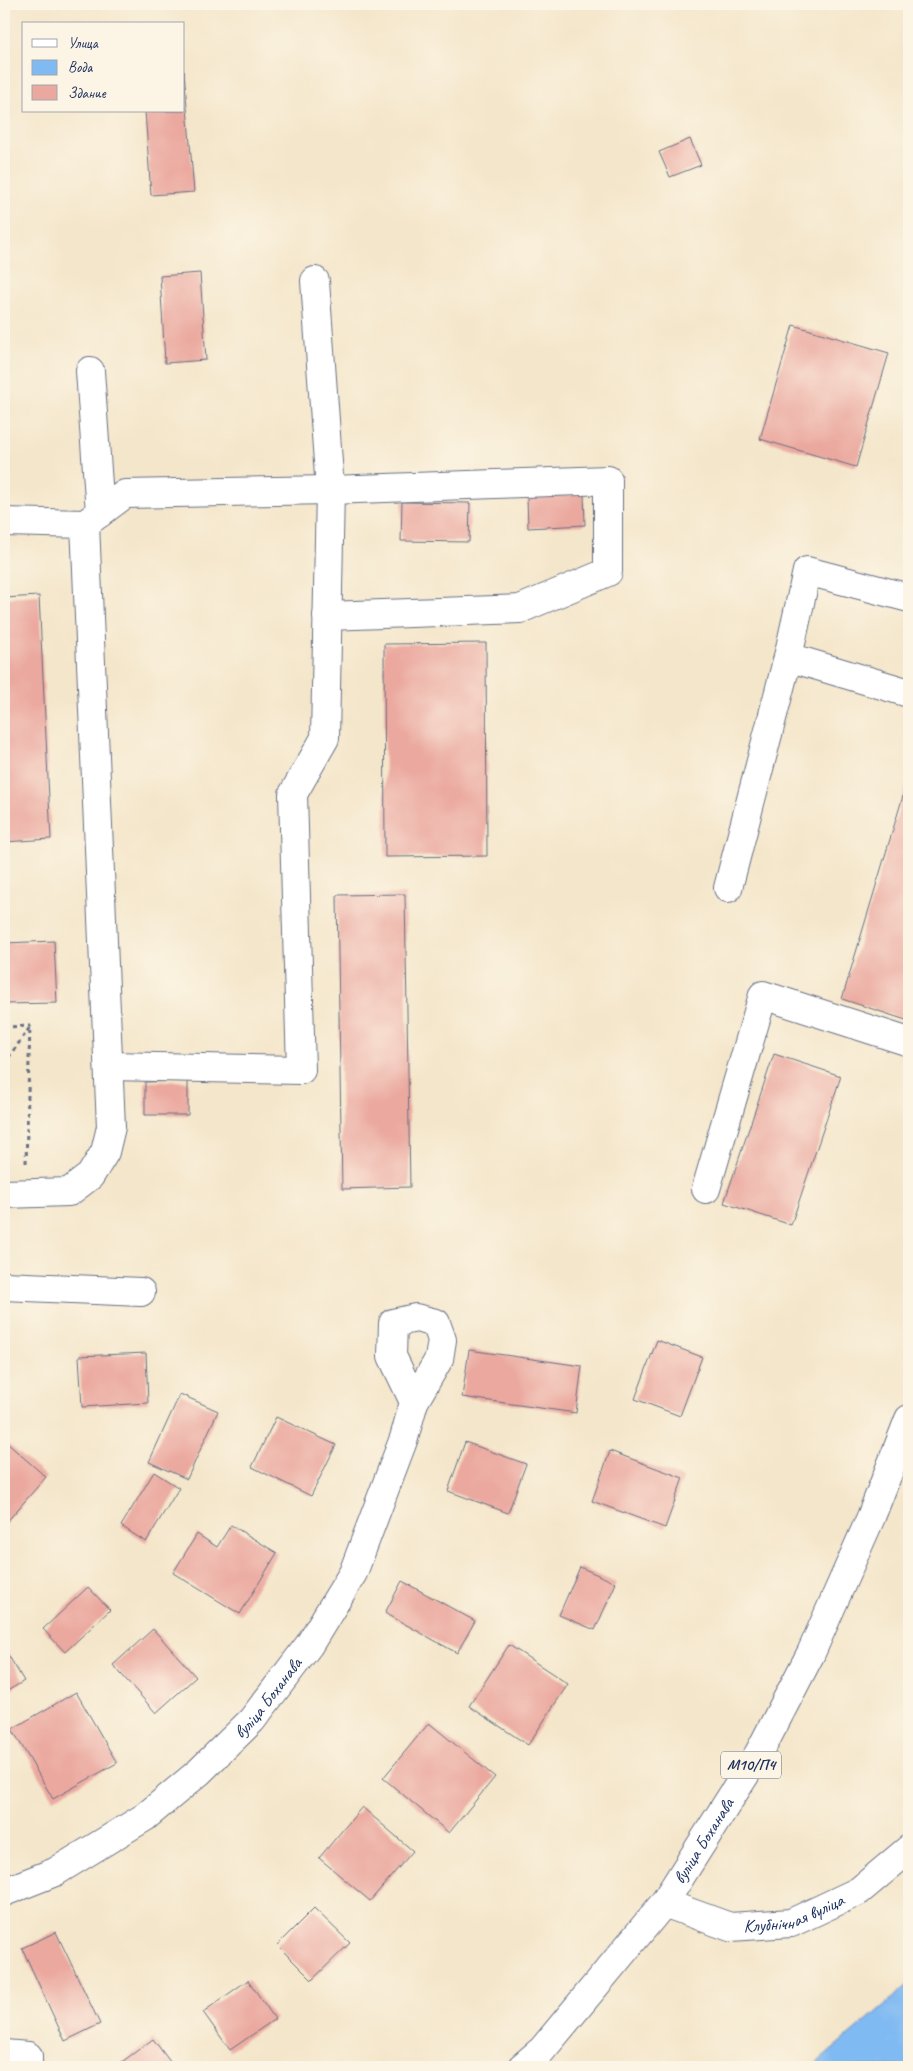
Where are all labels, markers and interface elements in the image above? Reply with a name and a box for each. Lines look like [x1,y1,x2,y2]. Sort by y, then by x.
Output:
legend [22,22,185,112]
text: Улица [68,34,99,53]
text: Вода [68,58,93,77]
text: Здание [68,84,107,103]
street label: вуліца Боханава [229,1652,308,1743]
road number: М10/П4 [721,1752,781,1778]
street label: вуліца Боханава [668,1792,740,1888]
street label: Клубнічная вуліца [743,1888,848,1937]

